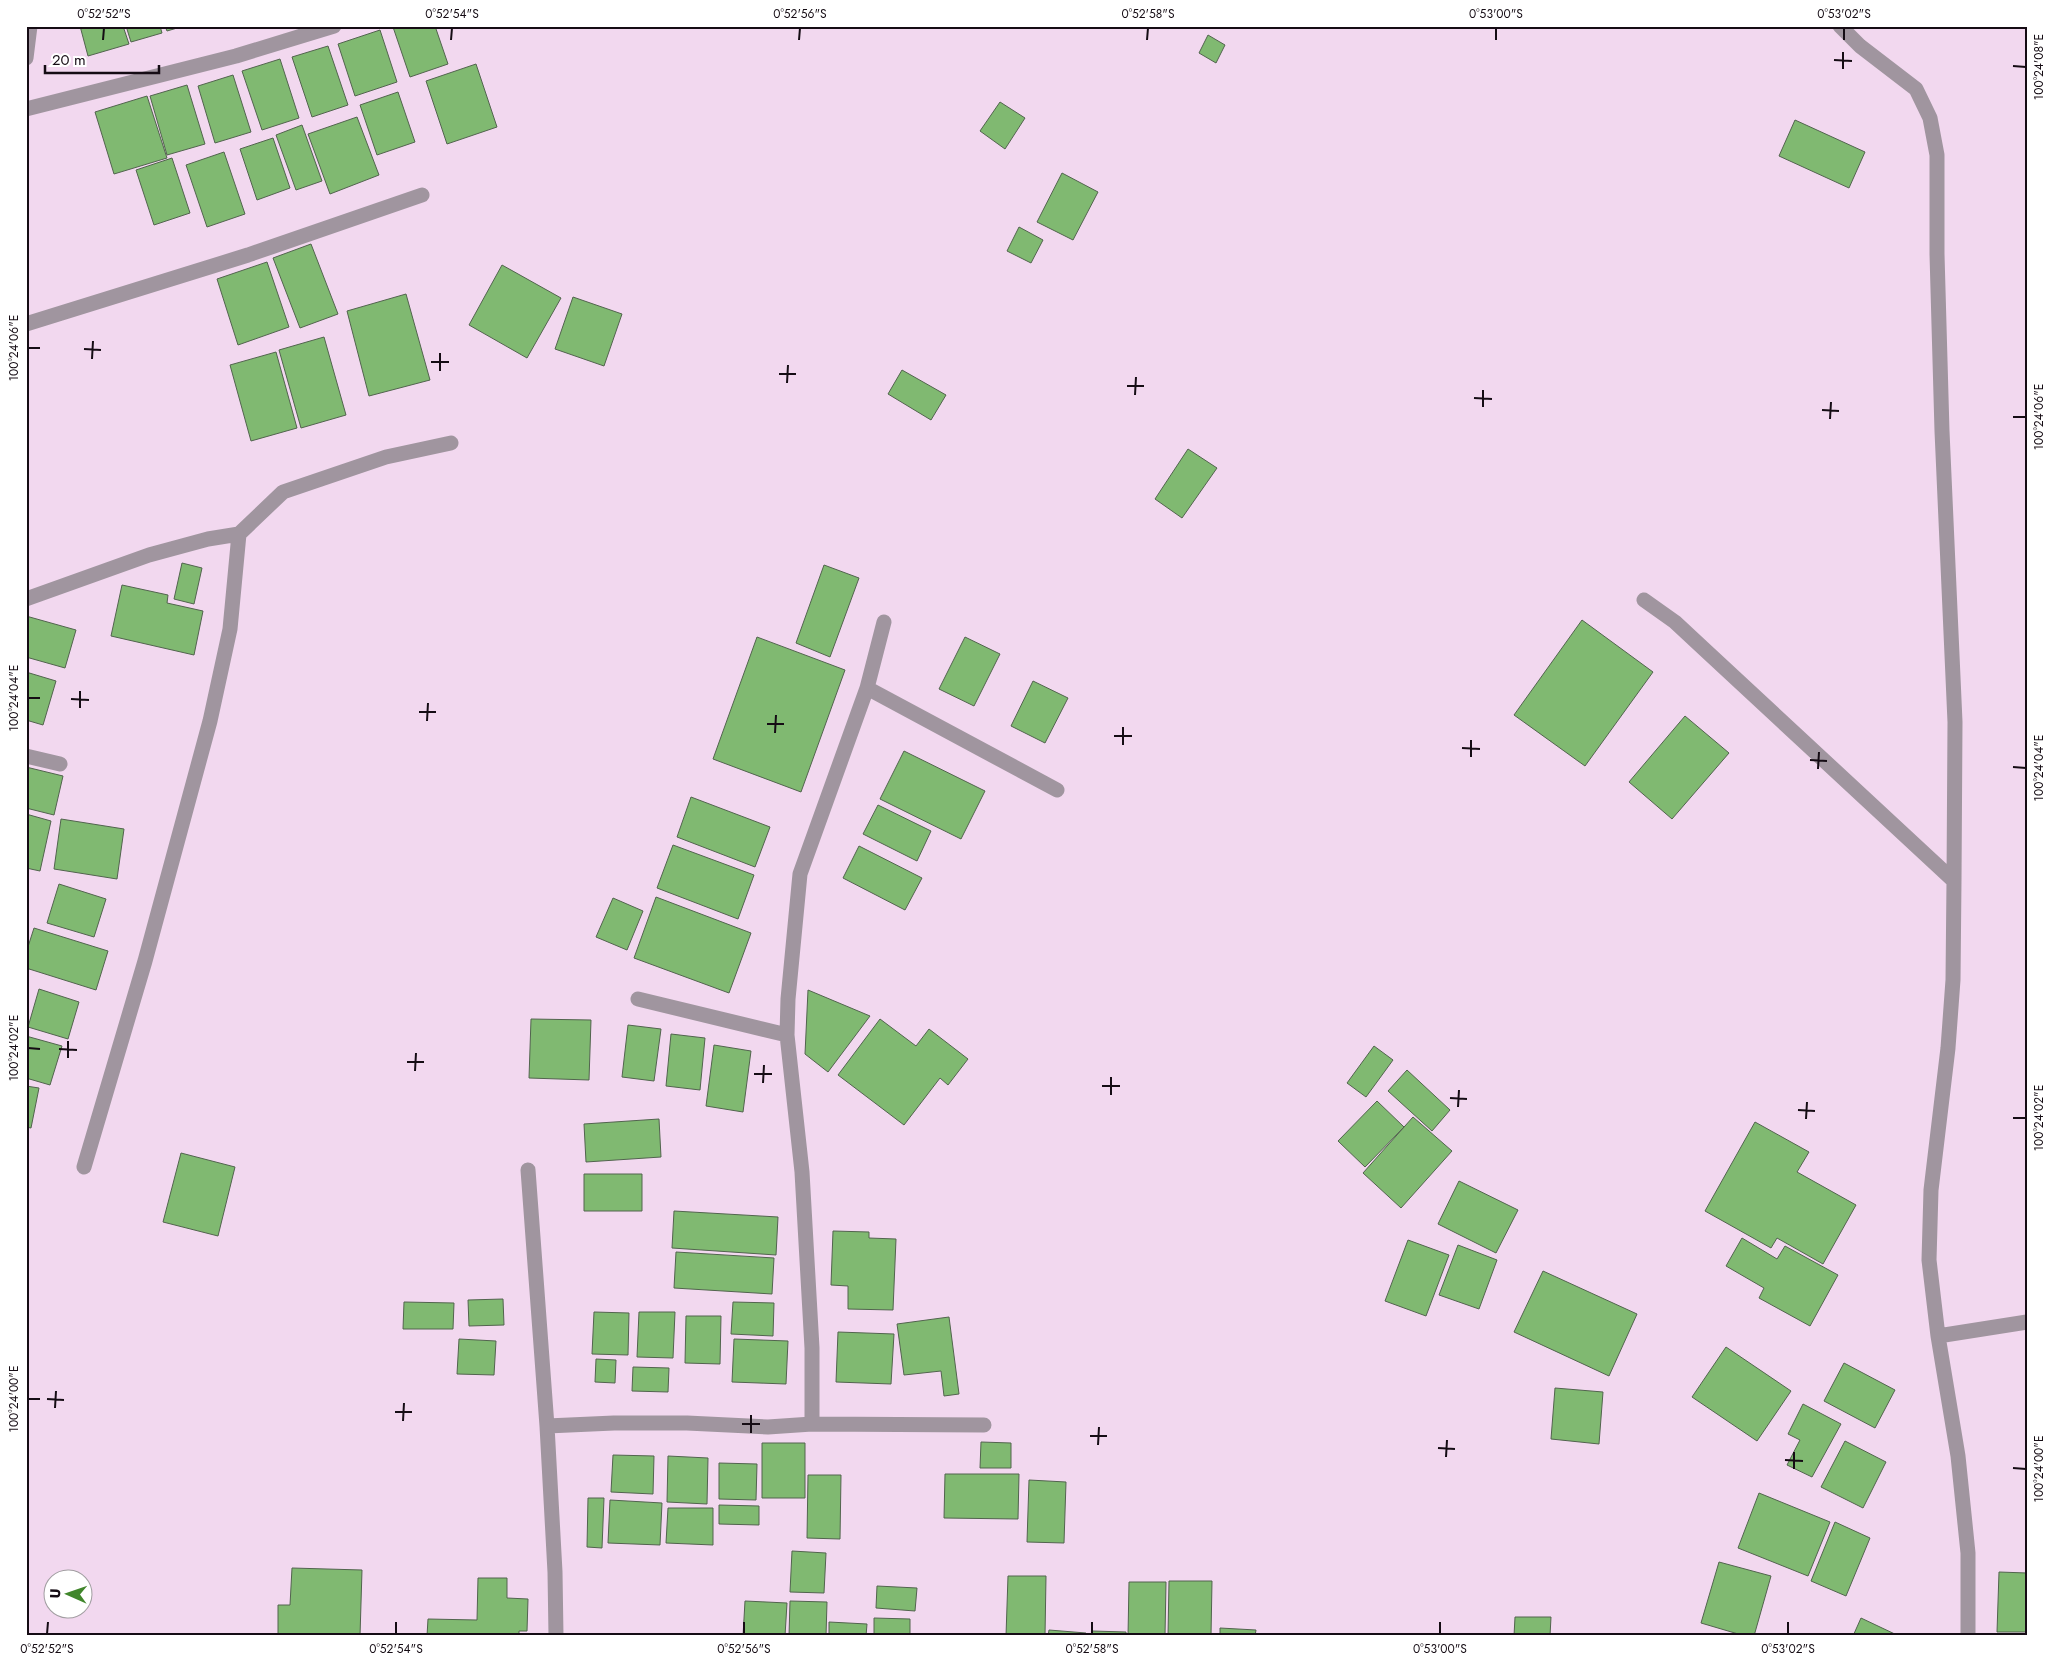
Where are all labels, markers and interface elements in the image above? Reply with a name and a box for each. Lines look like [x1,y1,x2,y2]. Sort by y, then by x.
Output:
text: 0°52'52"S [77,5,131,23]
text: 0°52'54"S [425,5,479,23]
text: 0°52'56"S [773,5,827,23]
text: 0°52'58"S [1121,5,1175,23]
text: 0°53'00"S [1469,5,1523,23]
text: 0°53'02"S [1817,5,1871,23]
text: 100°24'08"E [2030,34,2048,100]
scale bar [45,42,159,74]
text: 20 m [52,49,86,71]
text: 100°24'06"E [5,315,23,381]
text: 100°24'06"E [2030,384,2048,450]
text: 100°24'04"E [5,665,23,731]
text: 100°24'04"E [2030,735,2048,801]
text: 100°24'02"E [5,1015,23,1081]
text: 100°24'02"E [2030,1085,2048,1151]
text: 100°24'00"E [5,1366,23,1432]
text: 100°24'00"E [2030,1436,2048,1502]
north arrow [42,1570,92,1620]
text: U [45,1588,65,1599]
text: 0°52'52"S [20,1640,74,1658]
text: 0°52'54"S [369,1640,423,1658]
text: 0°52'56"S [717,1640,771,1658]
text: 0°52'58"S [1065,1640,1119,1658]
text: 0°53'00"S [1413,1640,1467,1658]
text: 0°53'02"S [1761,1640,1815,1658]

